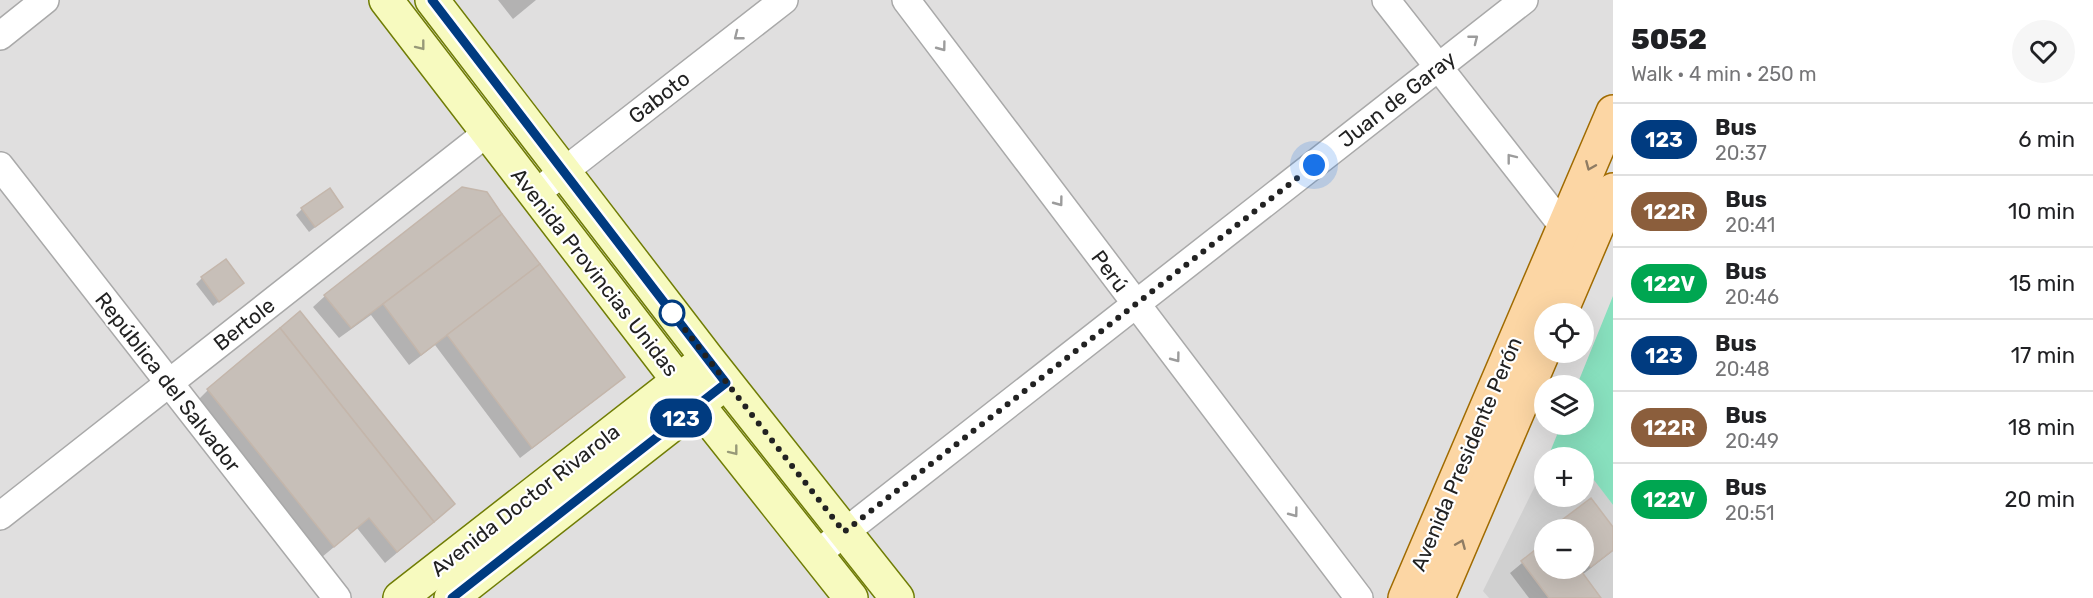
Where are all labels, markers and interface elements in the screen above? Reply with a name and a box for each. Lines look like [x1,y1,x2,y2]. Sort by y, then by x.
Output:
button: heart [2012,20,2075,83]
text: 5052 [1631,23,1707,56]
one-way arrow [734,28,745,39]
one-way arrow [1468,35,1479,46]
one-way arrow [414,39,425,50]
one-way arrow [934,40,945,51]
street label: Juan de Garay [1334,45,1461,152]
text: Walk · 4 min · 250 m [1631,62,1816,86]
street label: Gaboto [623,65,695,129]
text: Bus [1715,114,1757,141]
text: 6 min [2018,126,2075,153]
text: 123 [1645,127,1683,152]
text: 20:37 [1715,141,1767,165]
your location [1299,150,1329,180]
one-way arrow [1507,154,1518,165]
one-way arrow [1585,159,1597,170]
street label: Avenida Provincias Unidas [506,163,684,381]
text: Bus [1725,186,1767,213]
one-way arrow [1052,196,1063,207]
text: 10 min [2008,198,2075,225]
text: 122R [1643,199,1695,224]
text: 20:41 [1725,213,1775,237]
street label: Perú [1086,245,1134,297]
text: Bus [1725,258,1767,285]
text: 15 min [2009,270,2075,297]
text: 122V [1643,271,1695,296]
text: 20:46 [1725,285,1779,309]
street label: República del Salvador [90,287,246,477]
street label: Bertole [208,292,280,356]
unlabelled marker [659,300,685,326]
map controls [1534,303,1594,579]
button: locate [1534,303,1594,363]
text: Bus [1715,330,1757,357]
street label: Avenida Presidente Perón [1405,333,1527,575]
text: 17 min [2011,342,2075,369]
text: 123 [1645,343,1683,368]
one-way arrow [1169,351,1180,362]
text: 20:48 [1715,357,1770,381]
button: layers [1534,375,1594,435]
line badge: 123 [646,398,716,438]
text: Bus [1725,402,1767,429]
text: 123 [662,406,700,431]
text: 18 min [2008,414,2075,441]
text: 122R [1643,415,1695,440]
street label: Avenida Doctor Rivarola [426,419,624,581]
text: 20:49 [1725,429,1779,453]
one-way arrow [727,444,738,455]
button: + [1534,447,1594,507]
text: Bus [1725,474,1767,501]
text: 20 min [2005,486,2075,513]
text: 122V [1643,487,1695,512]
text: 20:51 [1725,501,1775,525]
one-way arrow [1287,507,1298,518]
button: − [1534,519,1594,579]
one-way arrow [1454,540,1466,551]

